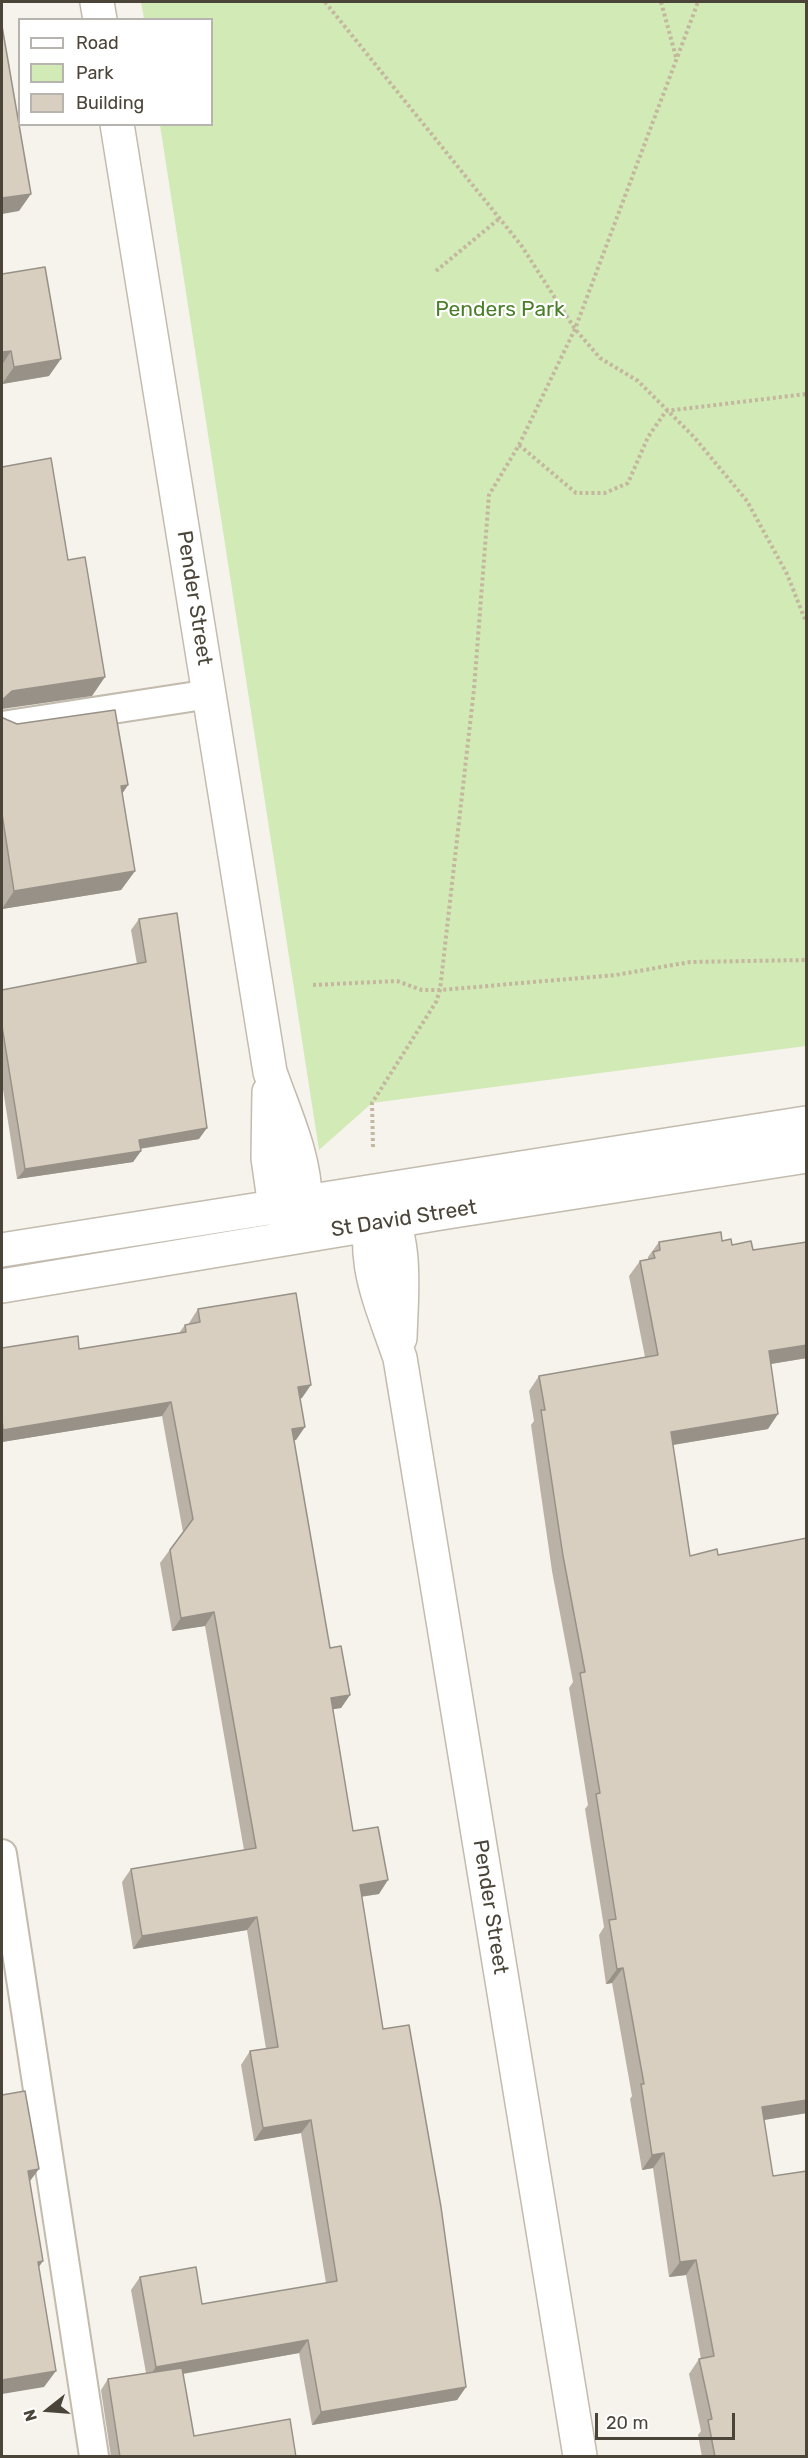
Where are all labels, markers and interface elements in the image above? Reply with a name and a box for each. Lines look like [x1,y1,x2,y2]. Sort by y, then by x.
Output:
legend [18,18,213,126]
text: Road [76,32,119,54]
text: Park [76,62,113,84]
text: Building [76,92,144,114]
park label: Penders Park [435,297,565,323]
street label: Pender Street [171,529,217,667]
street label: St David Street [329,1195,479,1243]
street label: Pender Street [467,1838,513,1976]
north arrow [18,2380,78,2440]
scale bar [598,2401,738,2439]
text: N [20,2407,41,2424]
text: 20 m [606,2412,648,2434]

